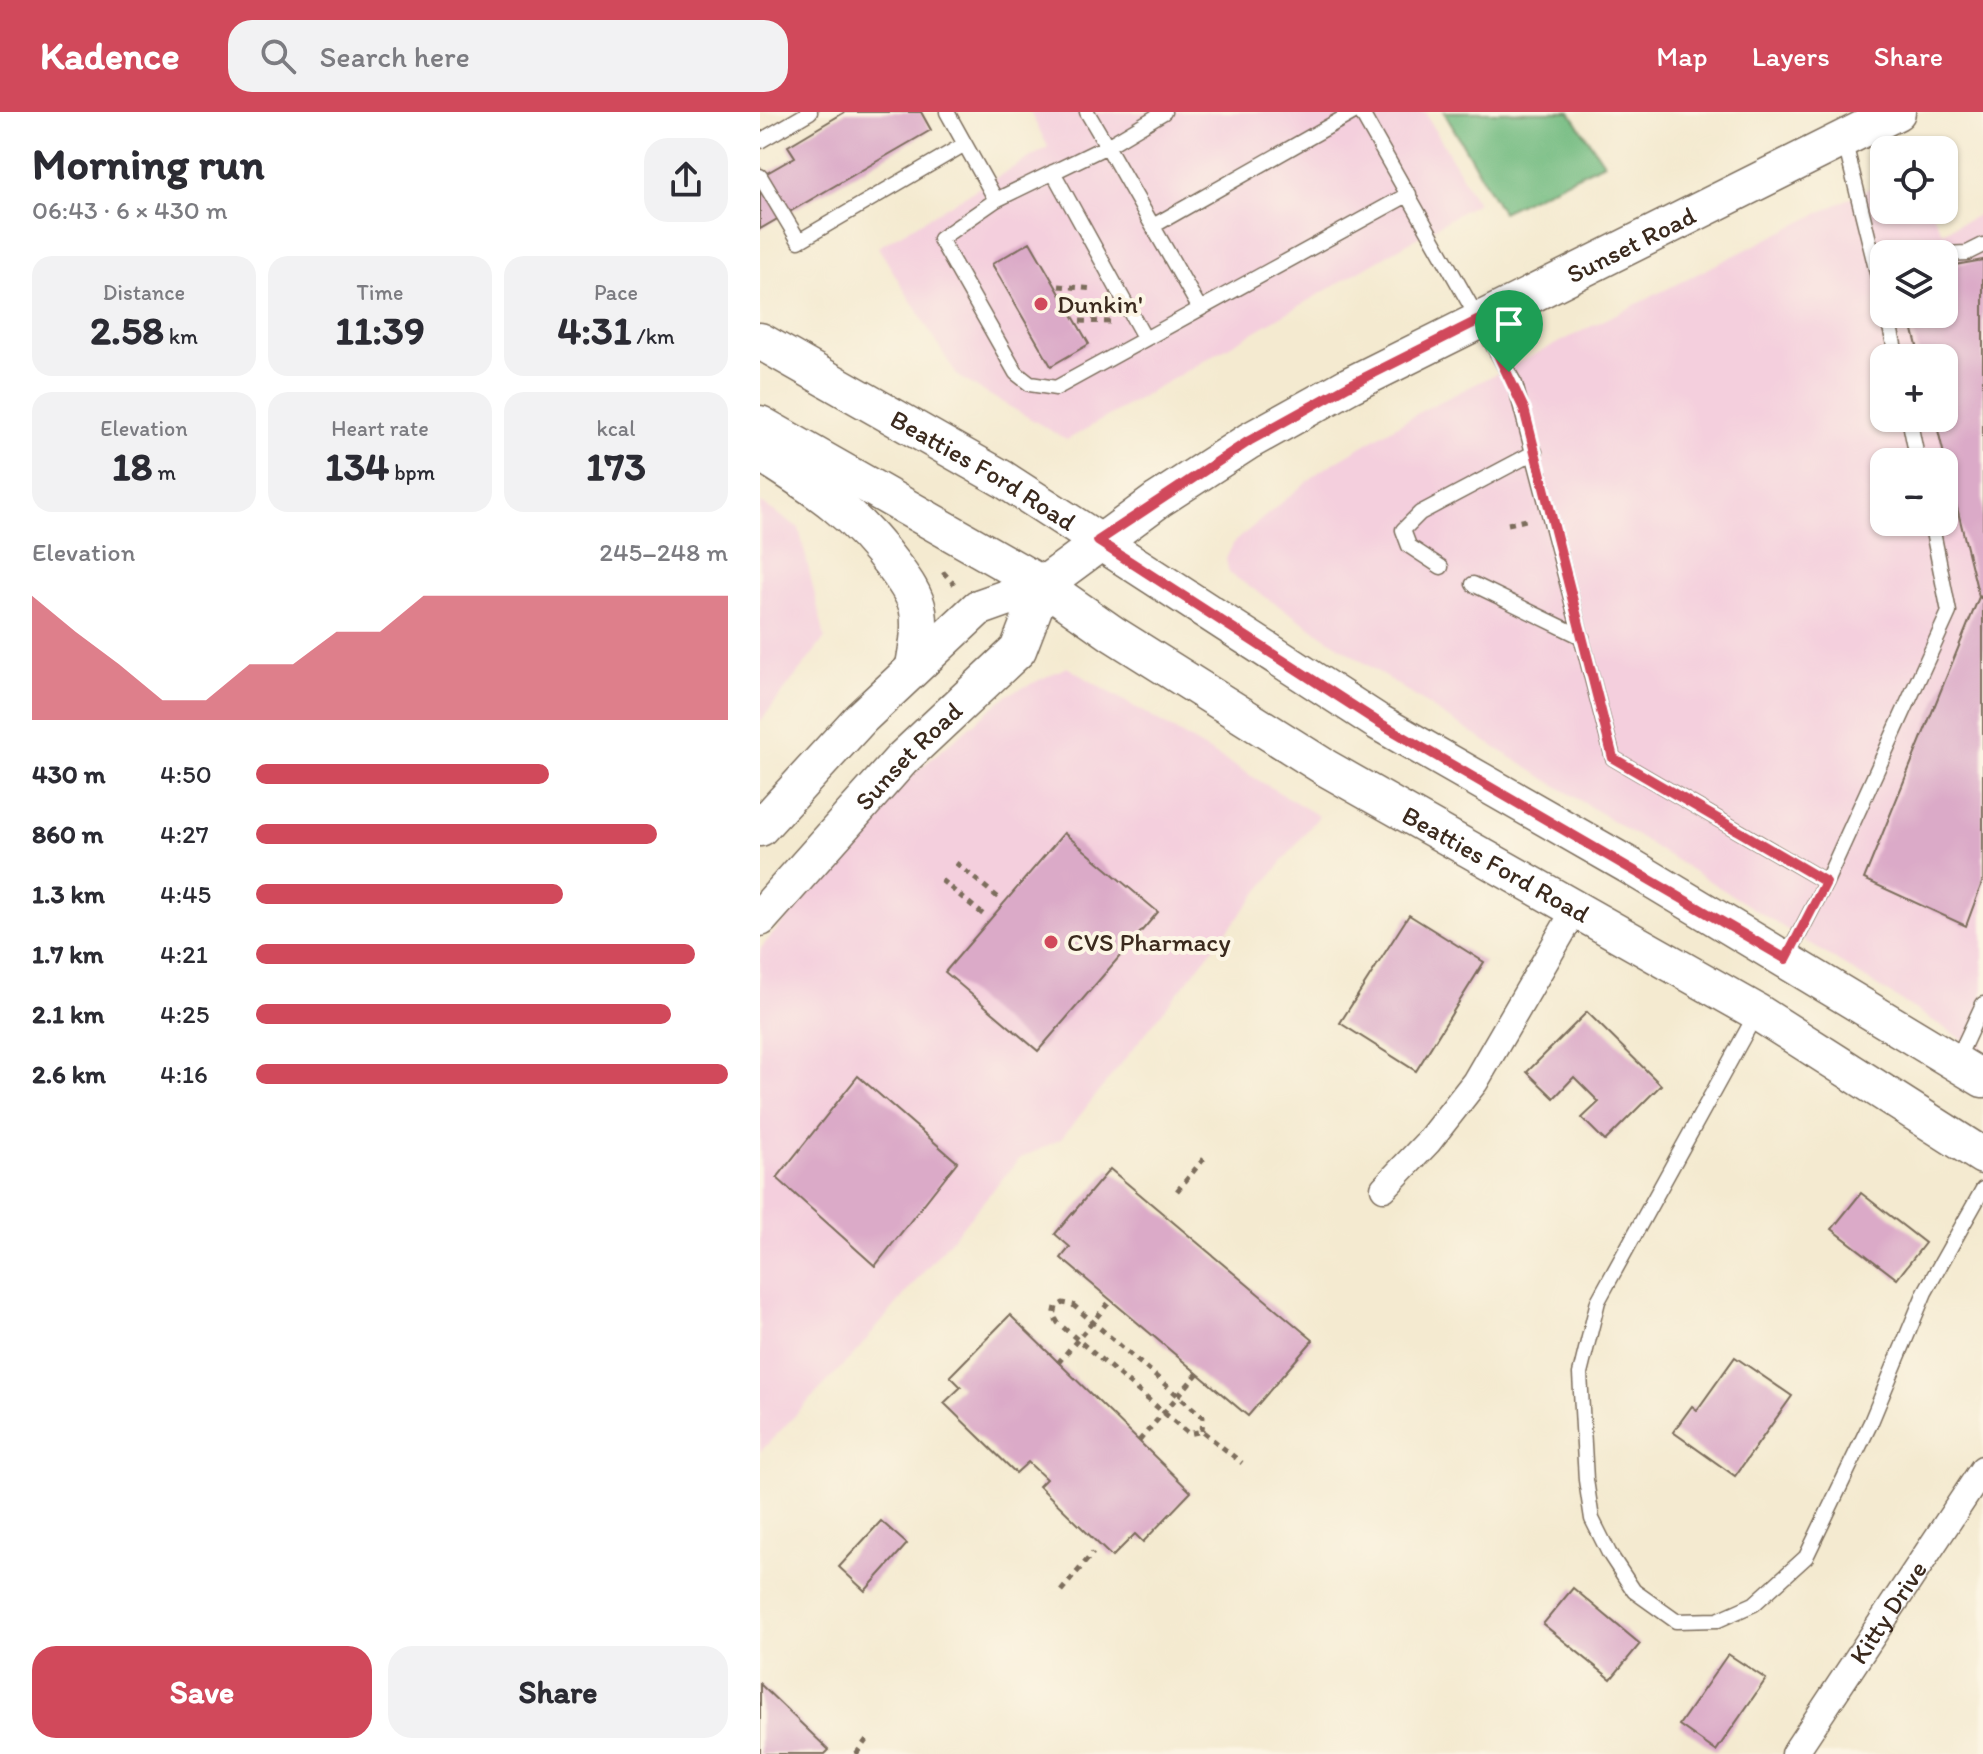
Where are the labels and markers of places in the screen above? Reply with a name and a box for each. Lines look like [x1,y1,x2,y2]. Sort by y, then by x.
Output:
place label: Dunkin' [1057,288,1143,320]
pin [1475,290,1543,372]
marker: Dunkin' [1032,295,1050,313]
place label: CVS Pharmacy [1067,926,1231,958]
marker: CVS Pharmacy [1042,933,1060,951]

